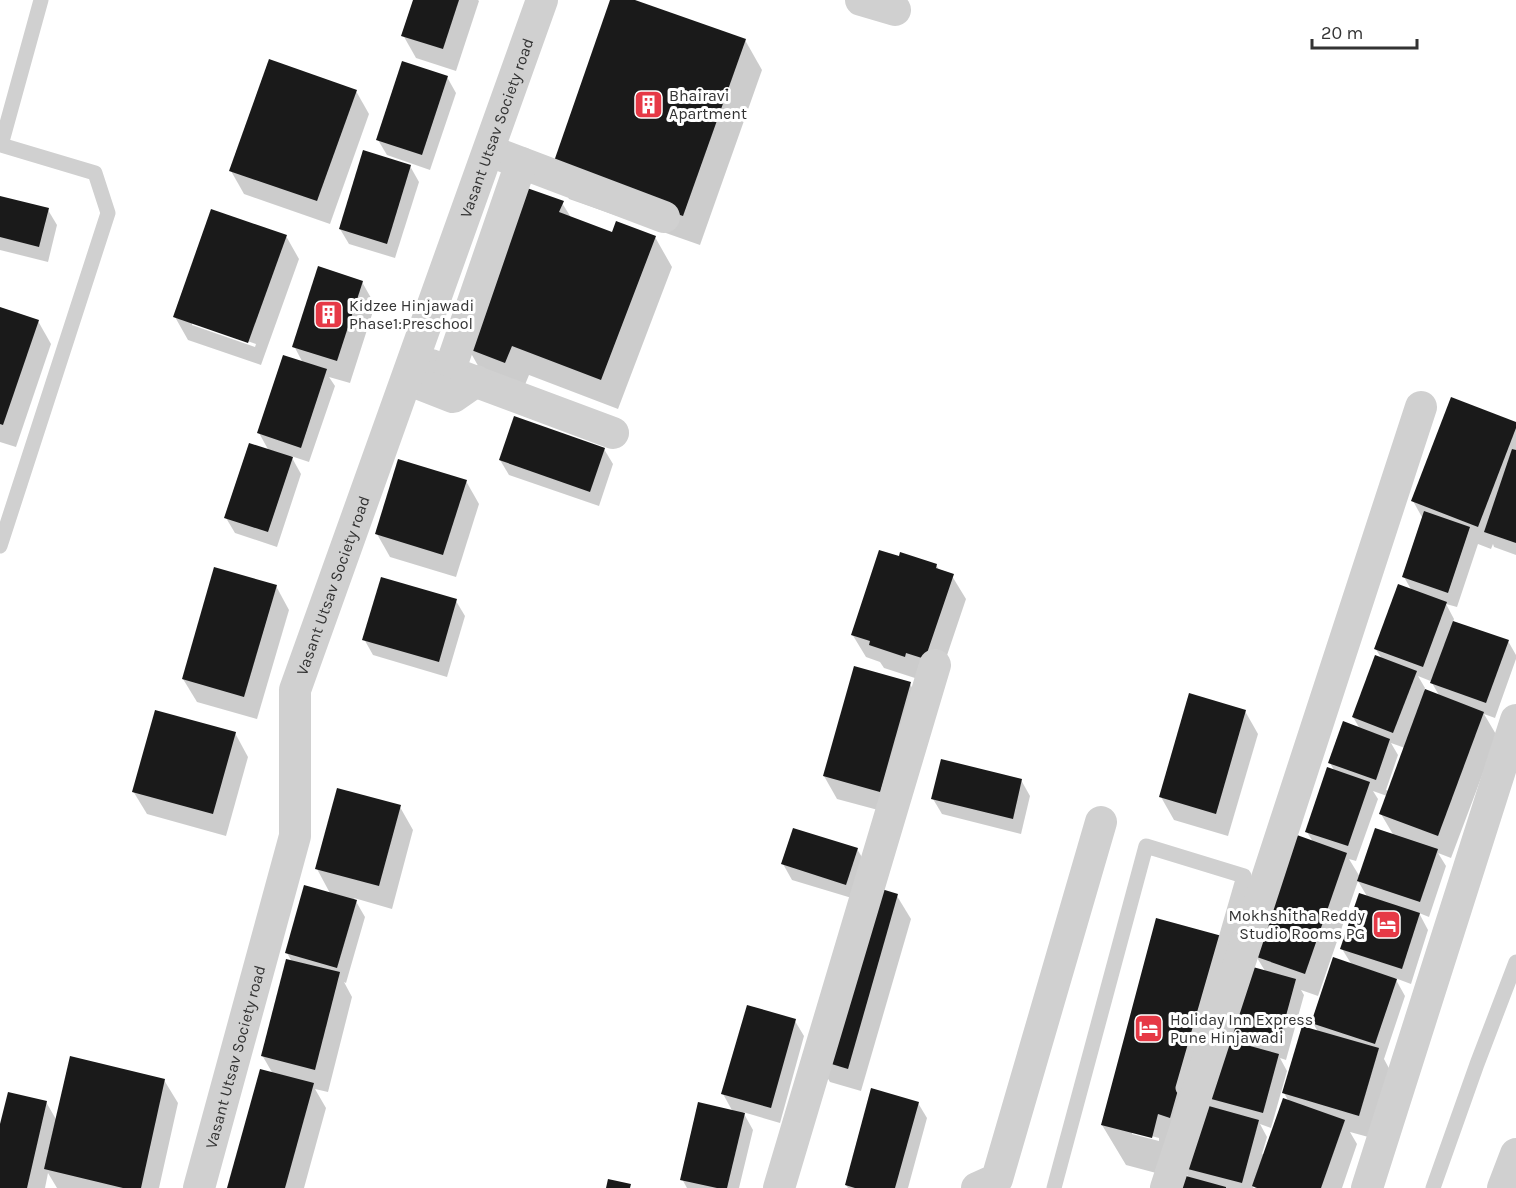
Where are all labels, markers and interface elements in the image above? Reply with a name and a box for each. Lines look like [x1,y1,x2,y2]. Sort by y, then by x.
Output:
scale bar [1312,12,1417,50]
text: 20 m [1321,22,1363,44]
street label: Vasant Utsav Society road [455,35,537,220]
place label: Bhairavi Apartment [669,86,747,123]
building icon: Bhairavi Apartment [632,88,664,120]
place label: Kidzee Hinjawadi Phase1:Preschool [349,296,474,333]
building icon: Kidzee Hinjawadi Phase1:Preschool [312,298,344,330]
street label: Vasant Utsav Society road [292,493,373,678]
place label: Mokhshitha Reddy Studio Rooms PG [1228,906,1366,943]
hotel icon: Mokhshitha Reddy Studio Rooms PG [1370,908,1402,940]
street label: Vasant Utsav Society road [201,963,269,1151]
place label: Holiday Inn Express Pune Hinjawadi [1170,1010,1313,1047]
hotel icon: Holiday Inn Express Pune Hinjawadi [1133,1012,1165,1044]

